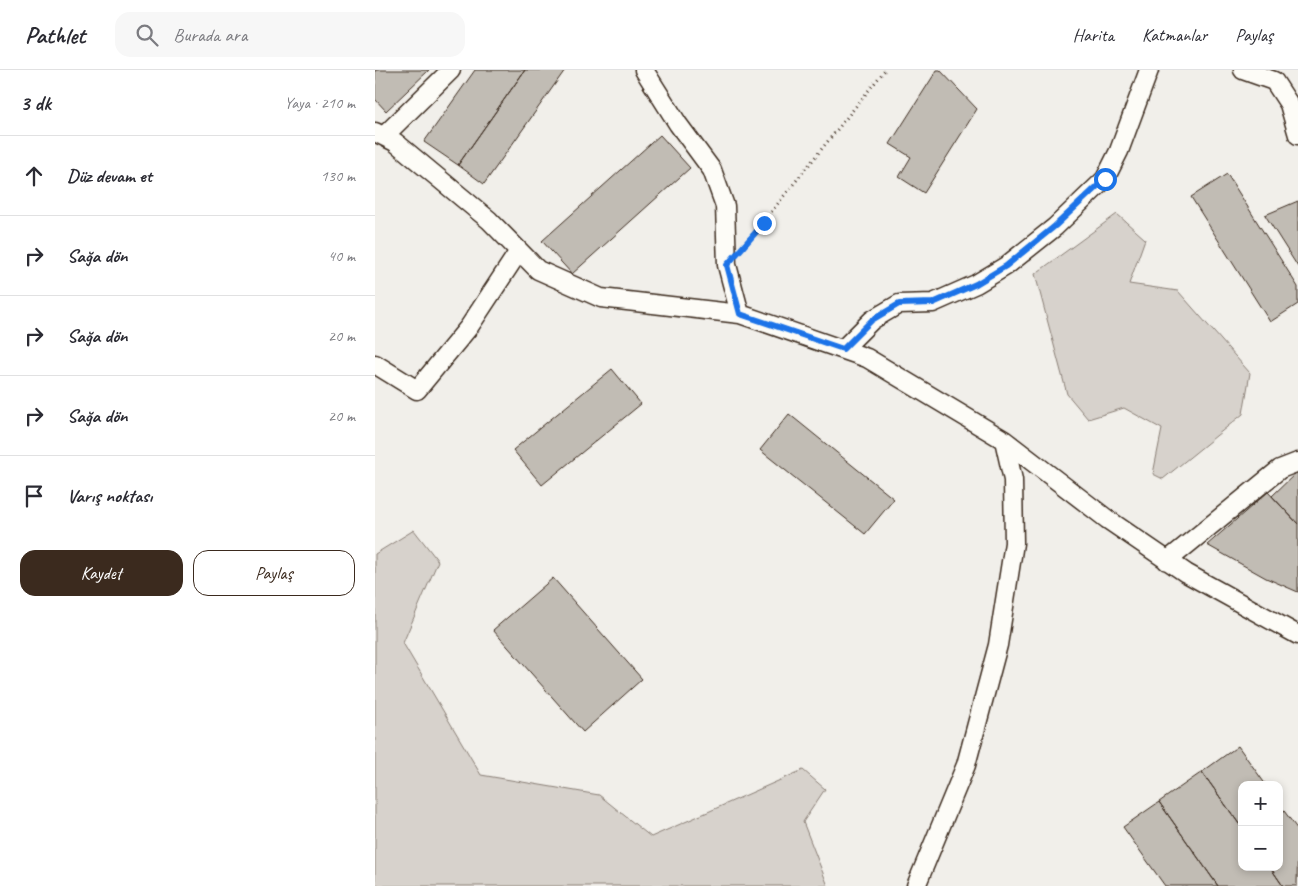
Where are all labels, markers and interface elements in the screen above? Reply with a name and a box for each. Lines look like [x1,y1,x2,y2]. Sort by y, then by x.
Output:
search box [115,12,465,57]
text: Pathlet [25,20,85,50]
icon: search [133,21,161,49]
text: Burada ara [173,23,247,47]
text: Harita [1073,24,1114,46]
text: Katmanlar [1142,24,1207,46]
text: Paylaş [1235,24,1273,46]
text: 3 dk [20,90,51,116]
text: Yaya · 210 m [284,93,355,113]
icon: ahead [20,162,48,190]
text: Düz devam et [67,164,152,188]
text: 130 m [321,166,355,186]
route start [1094,168,1117,191]
route end [753,212,776,235]
icon: right [20,242,48,270]
text: Sağa dön [67,244,128,268]
text: 40 m [328,246,355,266]
icon: right [20,322,48,350]
text: Sağa dön [67,324,128,348]
text: 20 m [328,326,355,346]
icon: right [20,402,48,430]
text: Sağa dön [67,404,128,428]
text: 20 m [328,406,355,426]
icon: arrive [20,482,48,510]
text: Varış noktası [67,484,152,508]
button: Kaydet [20,550,183,596]
button: Paylaş [193,550,355,596]
map controls [1238,781,1283,871]
button: + [1238,781,1283,826]
button: − [1238,826,1283,871]

